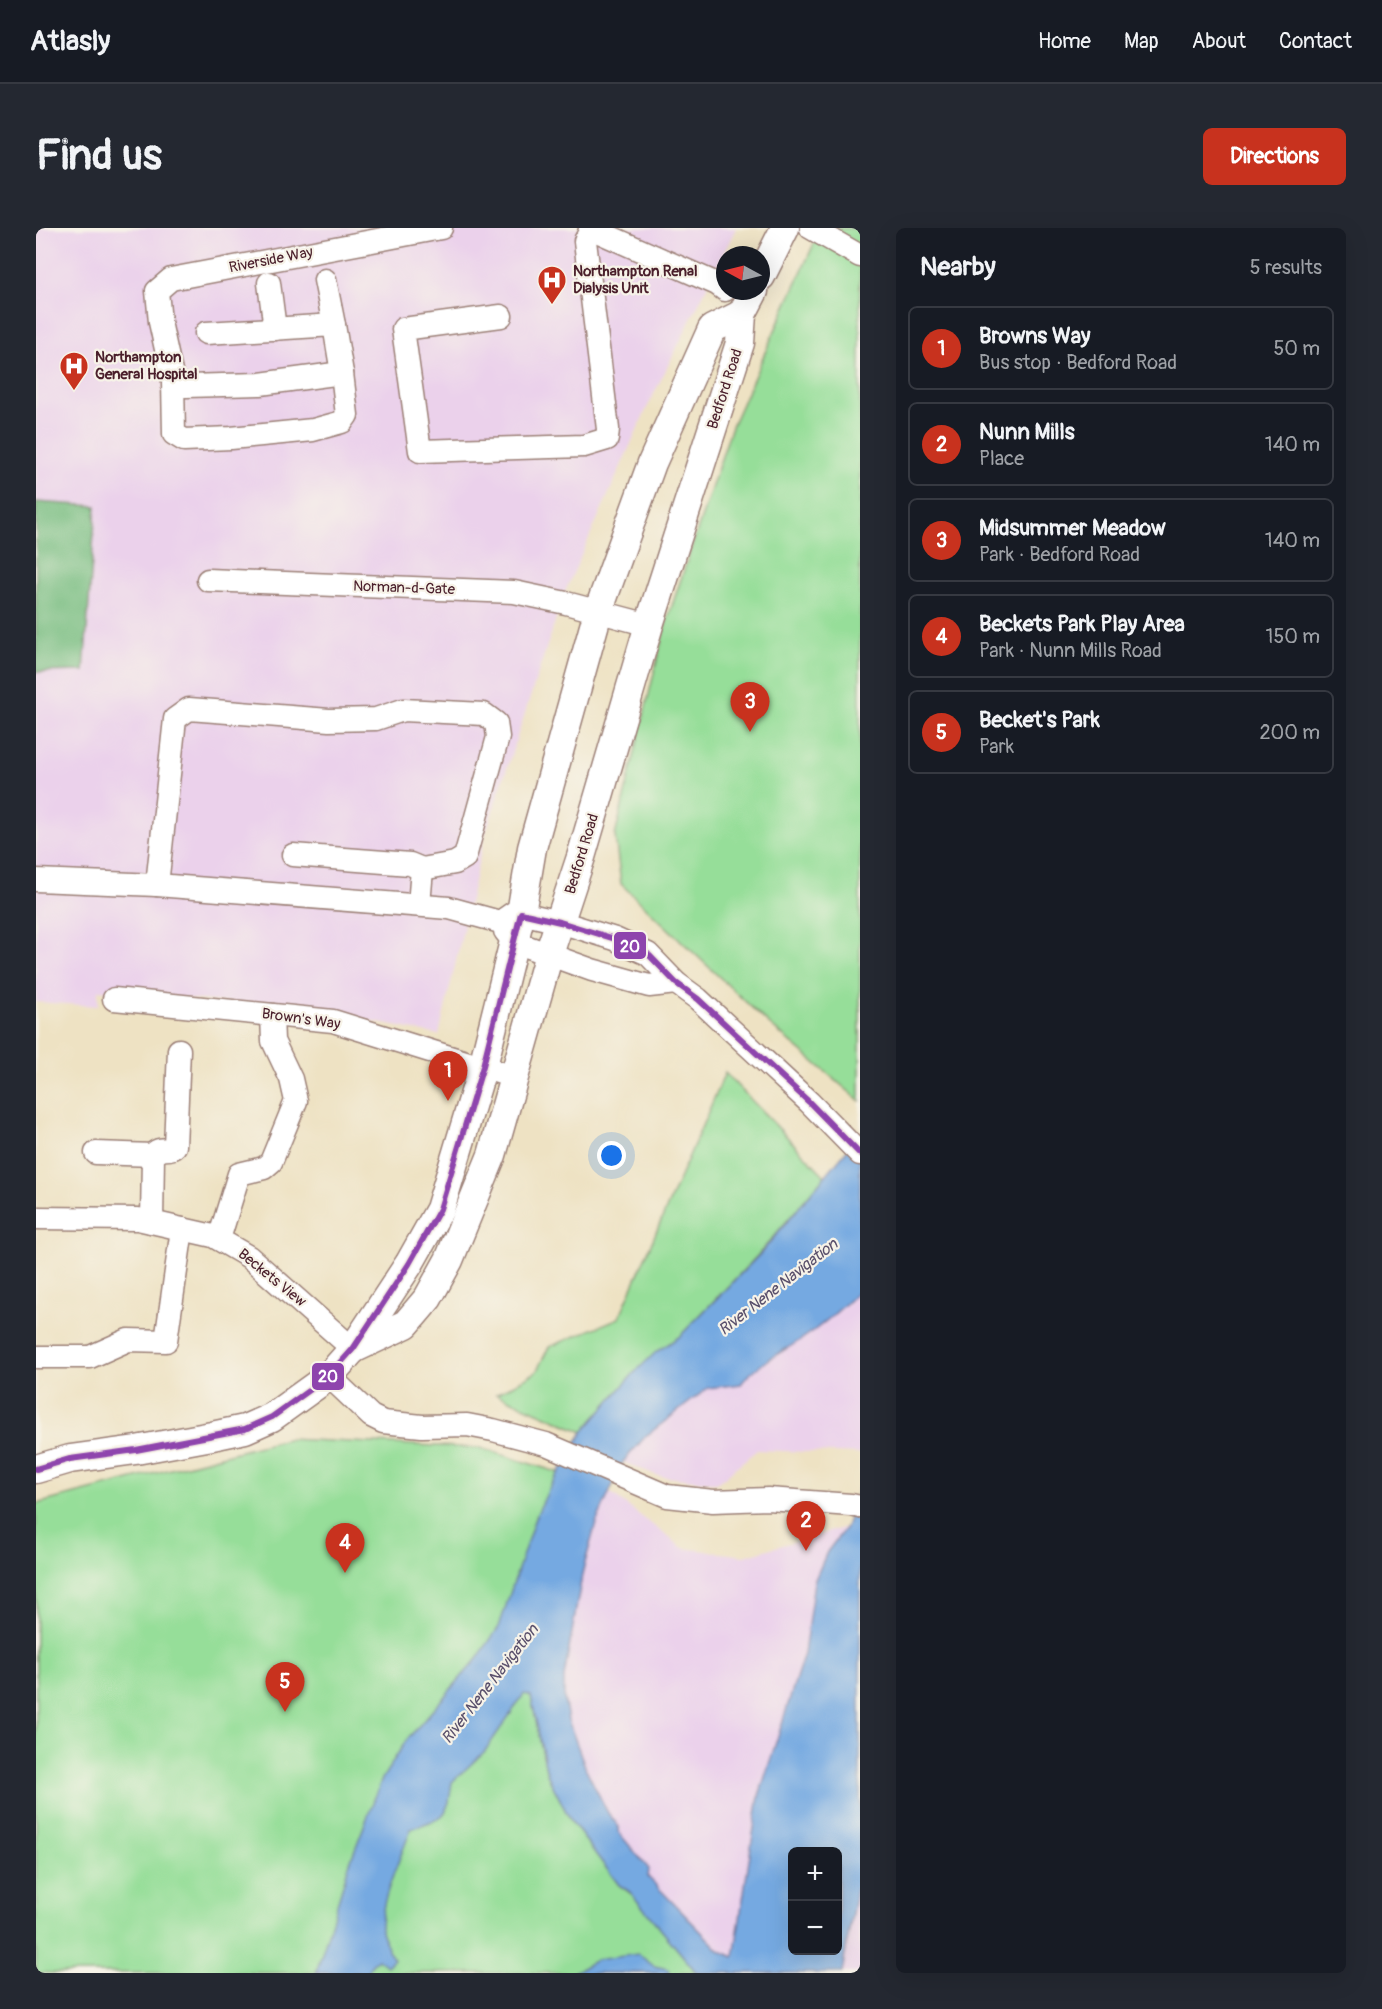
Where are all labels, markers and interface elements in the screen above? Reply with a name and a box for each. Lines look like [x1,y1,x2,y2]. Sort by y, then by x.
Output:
text: Atlasly [30,24,110,59]
text: Home [1038,28,1091,55]
text: Map [1124,28,1159,55]
text: About [1192,28,1246,55]
text: Contact [1279,28,1352,55]
button: Directions [1203,128,1346,185]
text: Find us [36,130,162,182]
street label: Riverside Way [227,242,315,277]
north arrow [716,246,770,300]
text: Nearby [920,251,996,283]
text: 5 results [1250,255,1322,280]
place label: Northampton Renal Dialysis Unit [573,262,698,298]
hospital icon: Northampton Renal Dialysis Unit [536,264,568,306]
text: Browns Way [979,322,1090,350]
text: 1 [938,336,945,361]
text: 50 m [1273,336,1320,361]
street label: Bedford Road [703,346,747,432]
place label: Northampton General Hospital [95,348,198,384]
hospital icon: Northampton General Hospital [58,350,90,392]
text: Bus stop · Bedford Road [979,350,1177,375]
text: Nunn Mills [979,418,1075,446]
text: 2 [936,432,947,457]
text: 140 m [1265,432,1320,457]
text: Place [979,446,1024,471]
text: Midsummer Meadow [979,514,1166,542]
text: 3 [936,528,947,553]
text: 140 m [1265,528,1320,553]
text: Park · Bedford Road [979,542,1140,567]
street label: Norman-d-Gate [353,577,456,599]
text: Beckets Park Play Area [979,610,1185,638]
text: 4 [936,624,947,649]
text: 150 m [1266,624,1320,649]
text: Park · Nunn Mills Road [979,638,1162,663]
pin: 3 [730,682,770,732]
text: Becket's Park [979,706,1100,734]
text: 5 [936,720,947,745]
text: 200 m [1259,720,1320,745]
text: Park [979,734,1014,759]
street label: Bedford Road [561,811,603,897]
line badge: 20 [613,931,647,960]
text: 20 [620,937,640,957]
street label: Brown's Way [260,1004,342,1034]
pin: 1 [428,1052,468,1101]
your location [597,1141,626,1170]
water label: River Nene Navigation [714,1234,842,1340]
street label: Beckets View [234,1245,310,1311]
line badge: 20 [311,1362,345,1391]
text: 20 [318,1367,338,1387]
pin: 2 [786,1502,826,1551]
pin: 4 [326,1524,364,1573]
water label: River Nene Navigation [437,1620,543,1748]
pin: 5 [266,1662,304,1712]
map controls [788,1847,842,1955]
button: + [788,1847,842,1901]
button: − [788,1901,842,1955]

